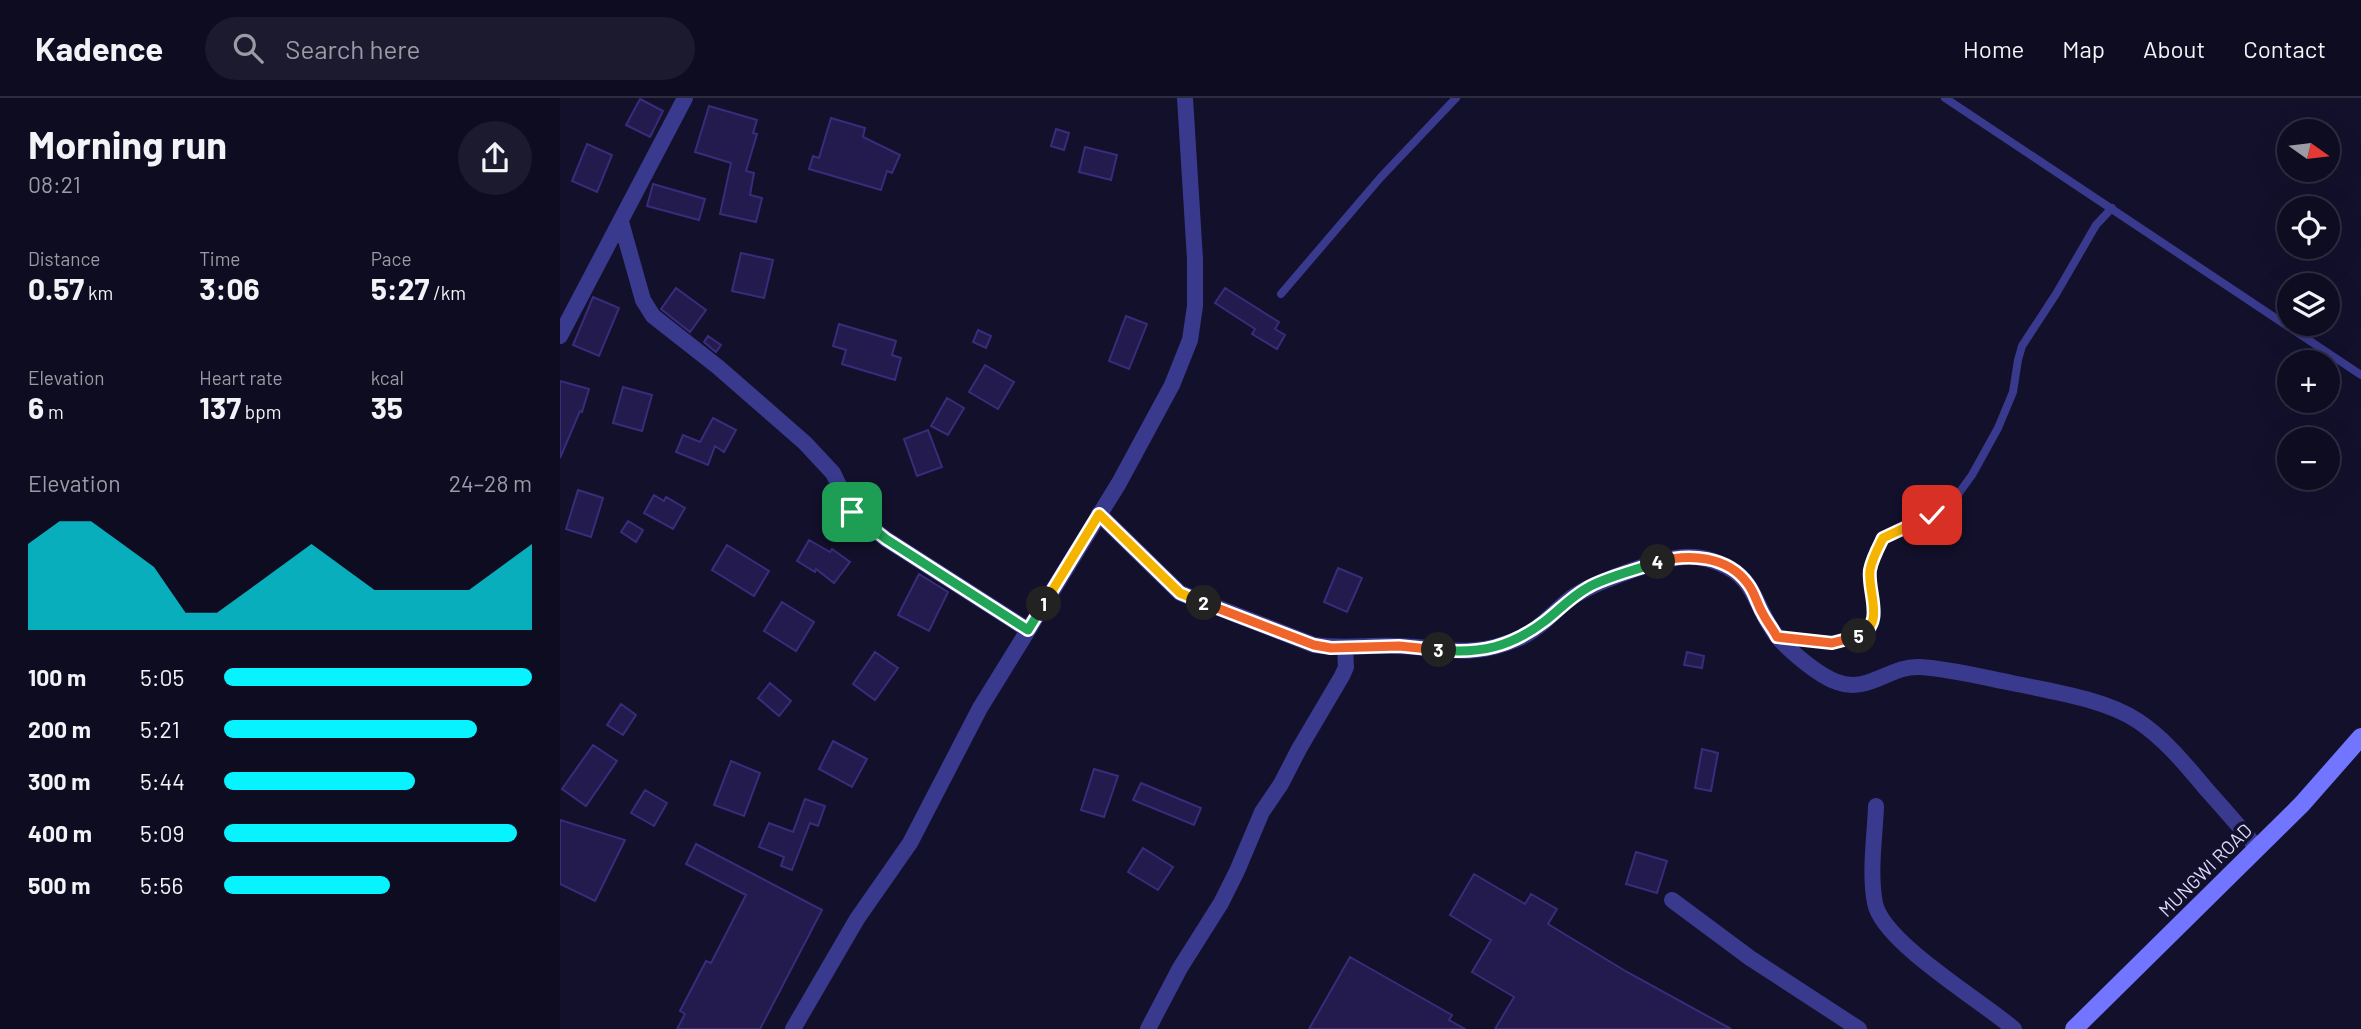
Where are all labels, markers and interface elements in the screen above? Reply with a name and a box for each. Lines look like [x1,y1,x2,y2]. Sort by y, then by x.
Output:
search box [205,17,695,80]
text: Kadence [35,28,163,68]
icon: search [229,29,267,67]
text: Search here [285,33,420,64]
text: Home [1963,34,2024,63]
text: Map [2062,34,2105,63]
text: About [2143,34,2205,63]
text: Contact [2243,34,2326,63]
north arrow [2277,119,2340,182]
map controls [2277,119,2340,490]
text: Morning run [28,121,227,167]
button: share [458,121,532,195]
text: 08:21 [28,170,81,198]
button: locate [2277,196,2340,259]
text: Distance [28,247,100,270]
text: Time [199,247,240,270]
text: Pace [371,247,412,270]
text: 0.57 [28,270,84,306]
text: 3:06 [199,270,260,306]
text: 5:27 [371,270,429,306]
button: layers [2277,273,2340,336]
text: km [84,281,113,304]
text: /km [429,281,466,304]
button: + [2277,350,2340,413]
text: Elevation [28,366,105,389]
text: Heart rate [199,366,283,389]
text: kcal [371,366,404,389]
text: 6 [28,389,44,425]
text: 137 [199,389,241,425]
text: 35 [371,389,403,425]
text: m [44,400,64,423]
text: bpm [241,400,281,423]
button: − [2277,427,2340,490]
text: Elevation [28,469,121,497]
text: 24–28 m [449,469,532,497]
pin [822,482,882,542]
pin [1902,485,1962,545]
icon: arrive [833,493,871,531]
icon: check [1913,496,1951,534]
pin: 4 [1640,545,1676,580]
text: 4 [1652,550,1663,573]
pin: 2 [1186,586,1222,620]
pin: 1 [1026,587,1062,622]
text: 2 [1198,591,1209,614]
text: 1 [1040,592,1047,615]
pin: 5 [1842,618,1876,654]
text: 5 [1853,624,1864,647]
pin: 3 [1422,632,1456,668]
text: 3 [1433,638,1444,661]
text: 100 m [28,663,86,691]
text: 5:05 [140,663,184,691]
text: 200 m [28,715,91,743]
text: 5:21 [140,715,180,743]
text: 300 m [28,767,90,795]
text: 5:44 [140,767,185,795]
street label: MUNGWI ROAD [2153,818,2256,921]
text: 400 m [28,819,92,847]
text: 5:09 [140,819,185,847]
text: 500 m [28,871,90,899]
text: 5:56 [140,871,183,899]

